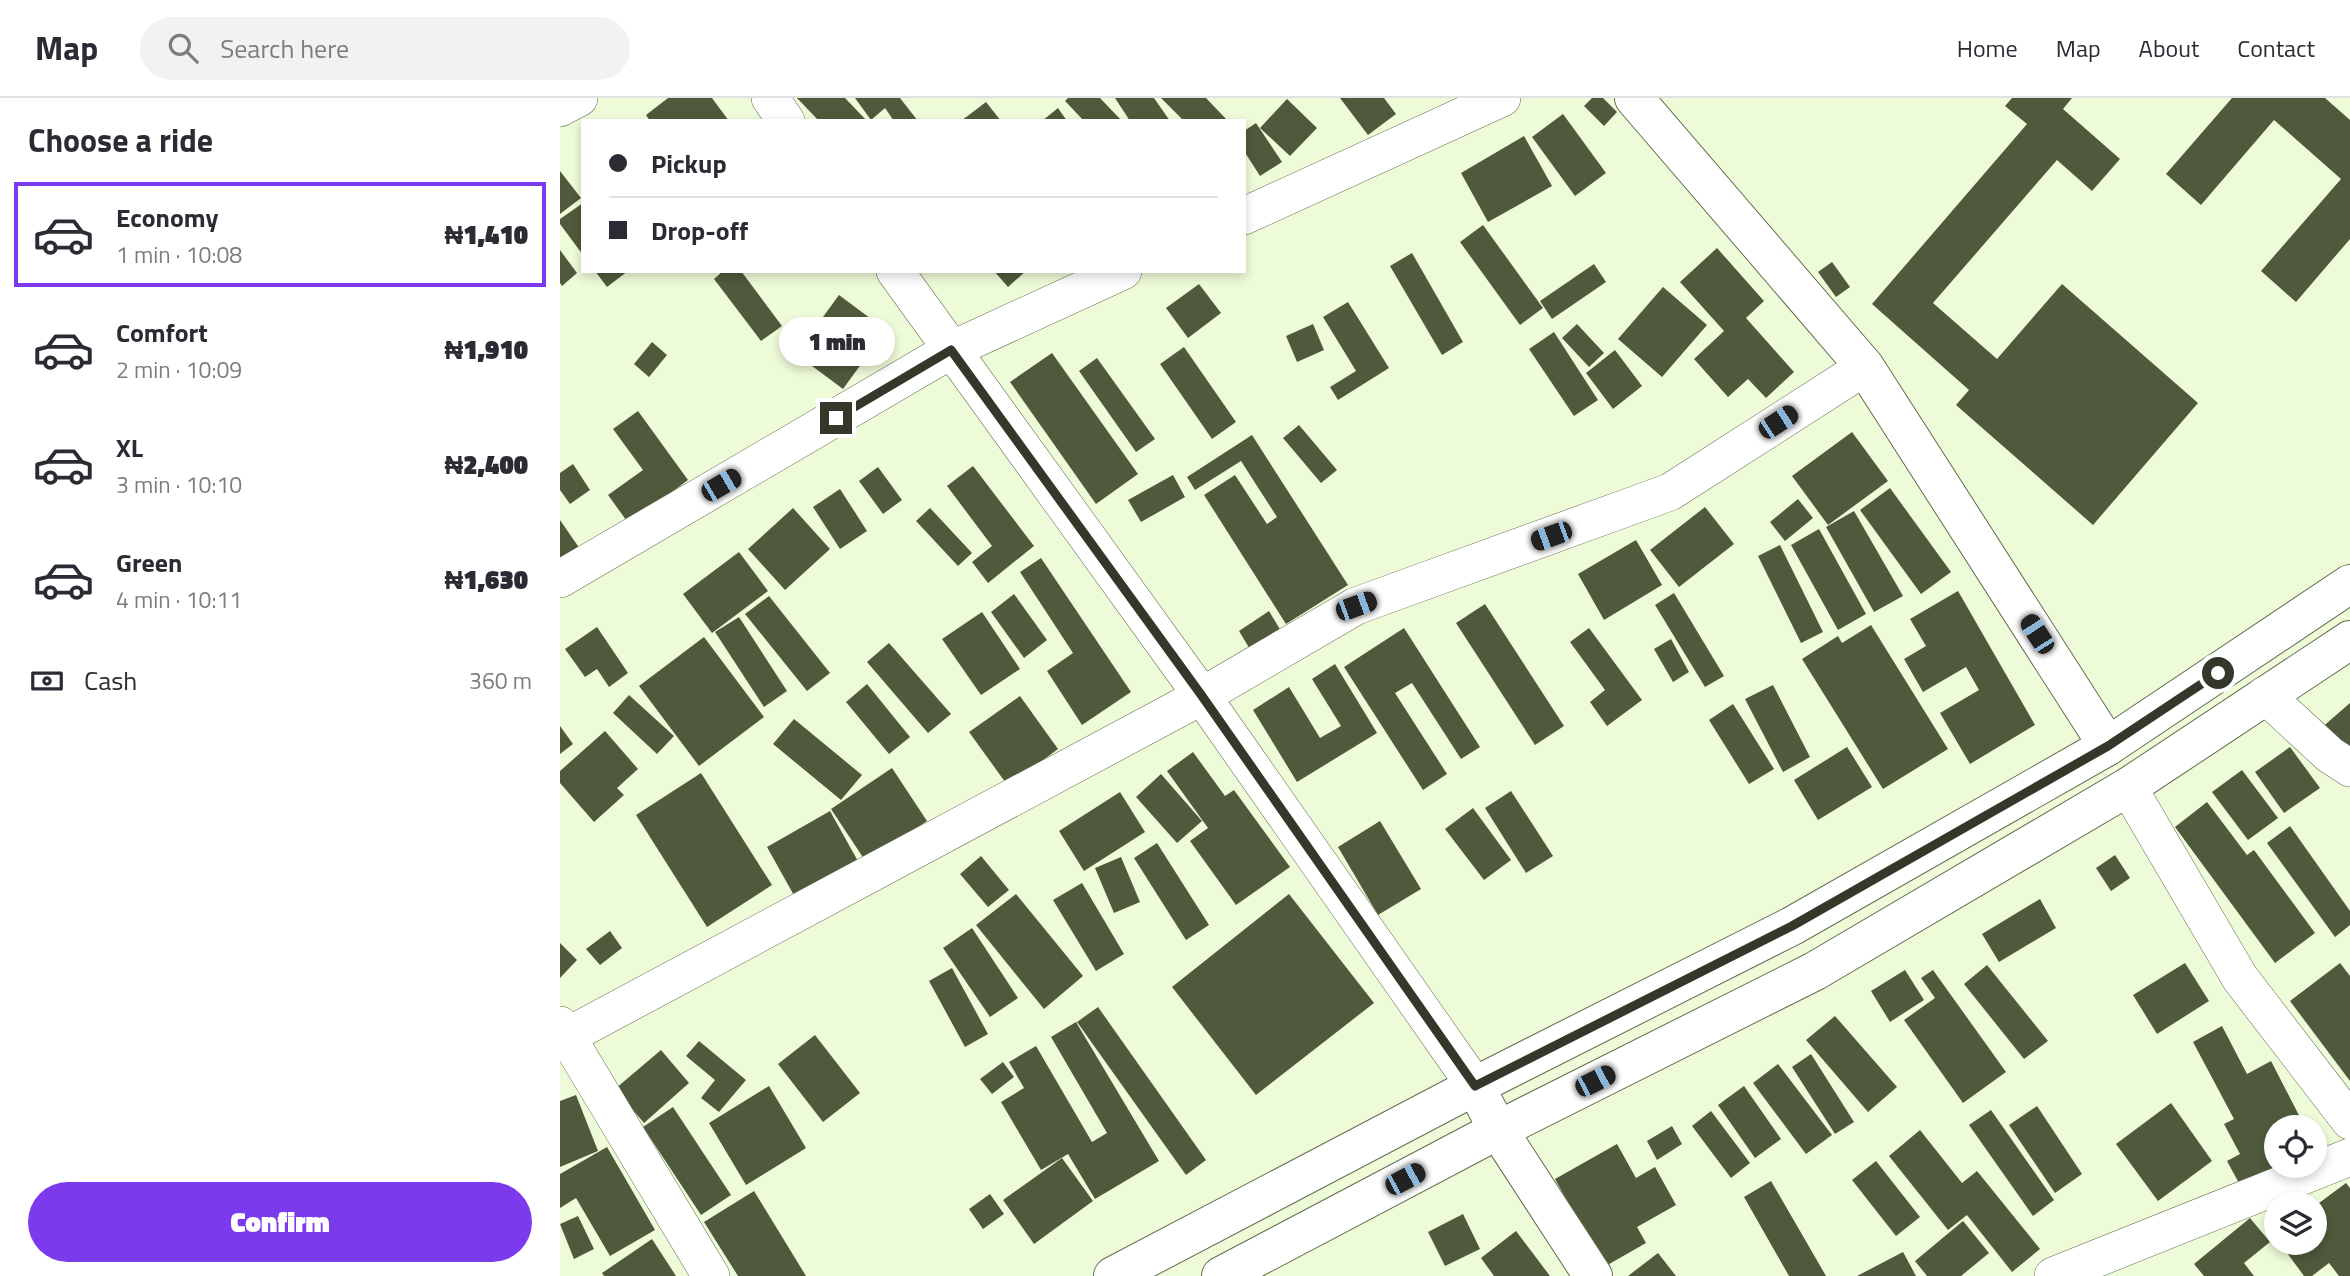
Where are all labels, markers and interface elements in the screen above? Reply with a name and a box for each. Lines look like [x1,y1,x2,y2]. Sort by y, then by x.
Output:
search box [140,17,630,80]
text: Map [35,23,98,73]
icon: search [164,29,202,67]
text: Search here [220,29,349,68]
text: Home [1957,30,2018,66]
text: Map [2056,30,2101,66]
text: About [2139,30,2199,66]
text: Contact [2237,30,2315,66]
text: Choose a ride [28,116,213,164]
text: Pickup [651,144,727,183]
text: Economy [116,198,218,237]
icon: car [32,203,95,266]
text: Drop-off [651,211,748,250]
text: ₦1,410 [445,215,528,254]
text: 1 min · 10:08 [116,237,242,272]
text: Comfort [116,313,208,352]
callout: 1 min [778,316,894,366]
icon: car [32,318,95,381]
text: 1 min [808,324,866,359]
text: ₦1,910 [445,330,528,369]
text: 2 min · 10:09 [116,352,242,387]
route end [820,402,852,434]
car [1755,402,1802,442]
text: XL [116,428,143,467]
icon: car [32,433,95,496]
text: ₦2,400 [445,445,528,484]
car [698,465,745,505]
text: 3 min · 10:10 [116,467,242,502]
car [1528,519,1575,553]
text: Green [116,543,182,582]
icon: car [32,548,95,611]
text: ₦1,630 [445,560,528,599]
text: 4 min · 10:11 [116,582,242,617]
car [1333,589,1380,623]
car [2017,611,2058,657]
route start [2202,657,2234,689]
text: Cash [84,661,137,700]
icon: cash [28,662,66,700]
text: 360 m [469,663,532,698]
car [1572,1062,1619,1100]
map controls [2264,1115,2327,1255]
button: locate [2264,1115,2327,1178]
car [1382,1160,1429,1198]
button: Confirm [28,1182,532,1262]
button: layers [2264,1192,2327,1255]

